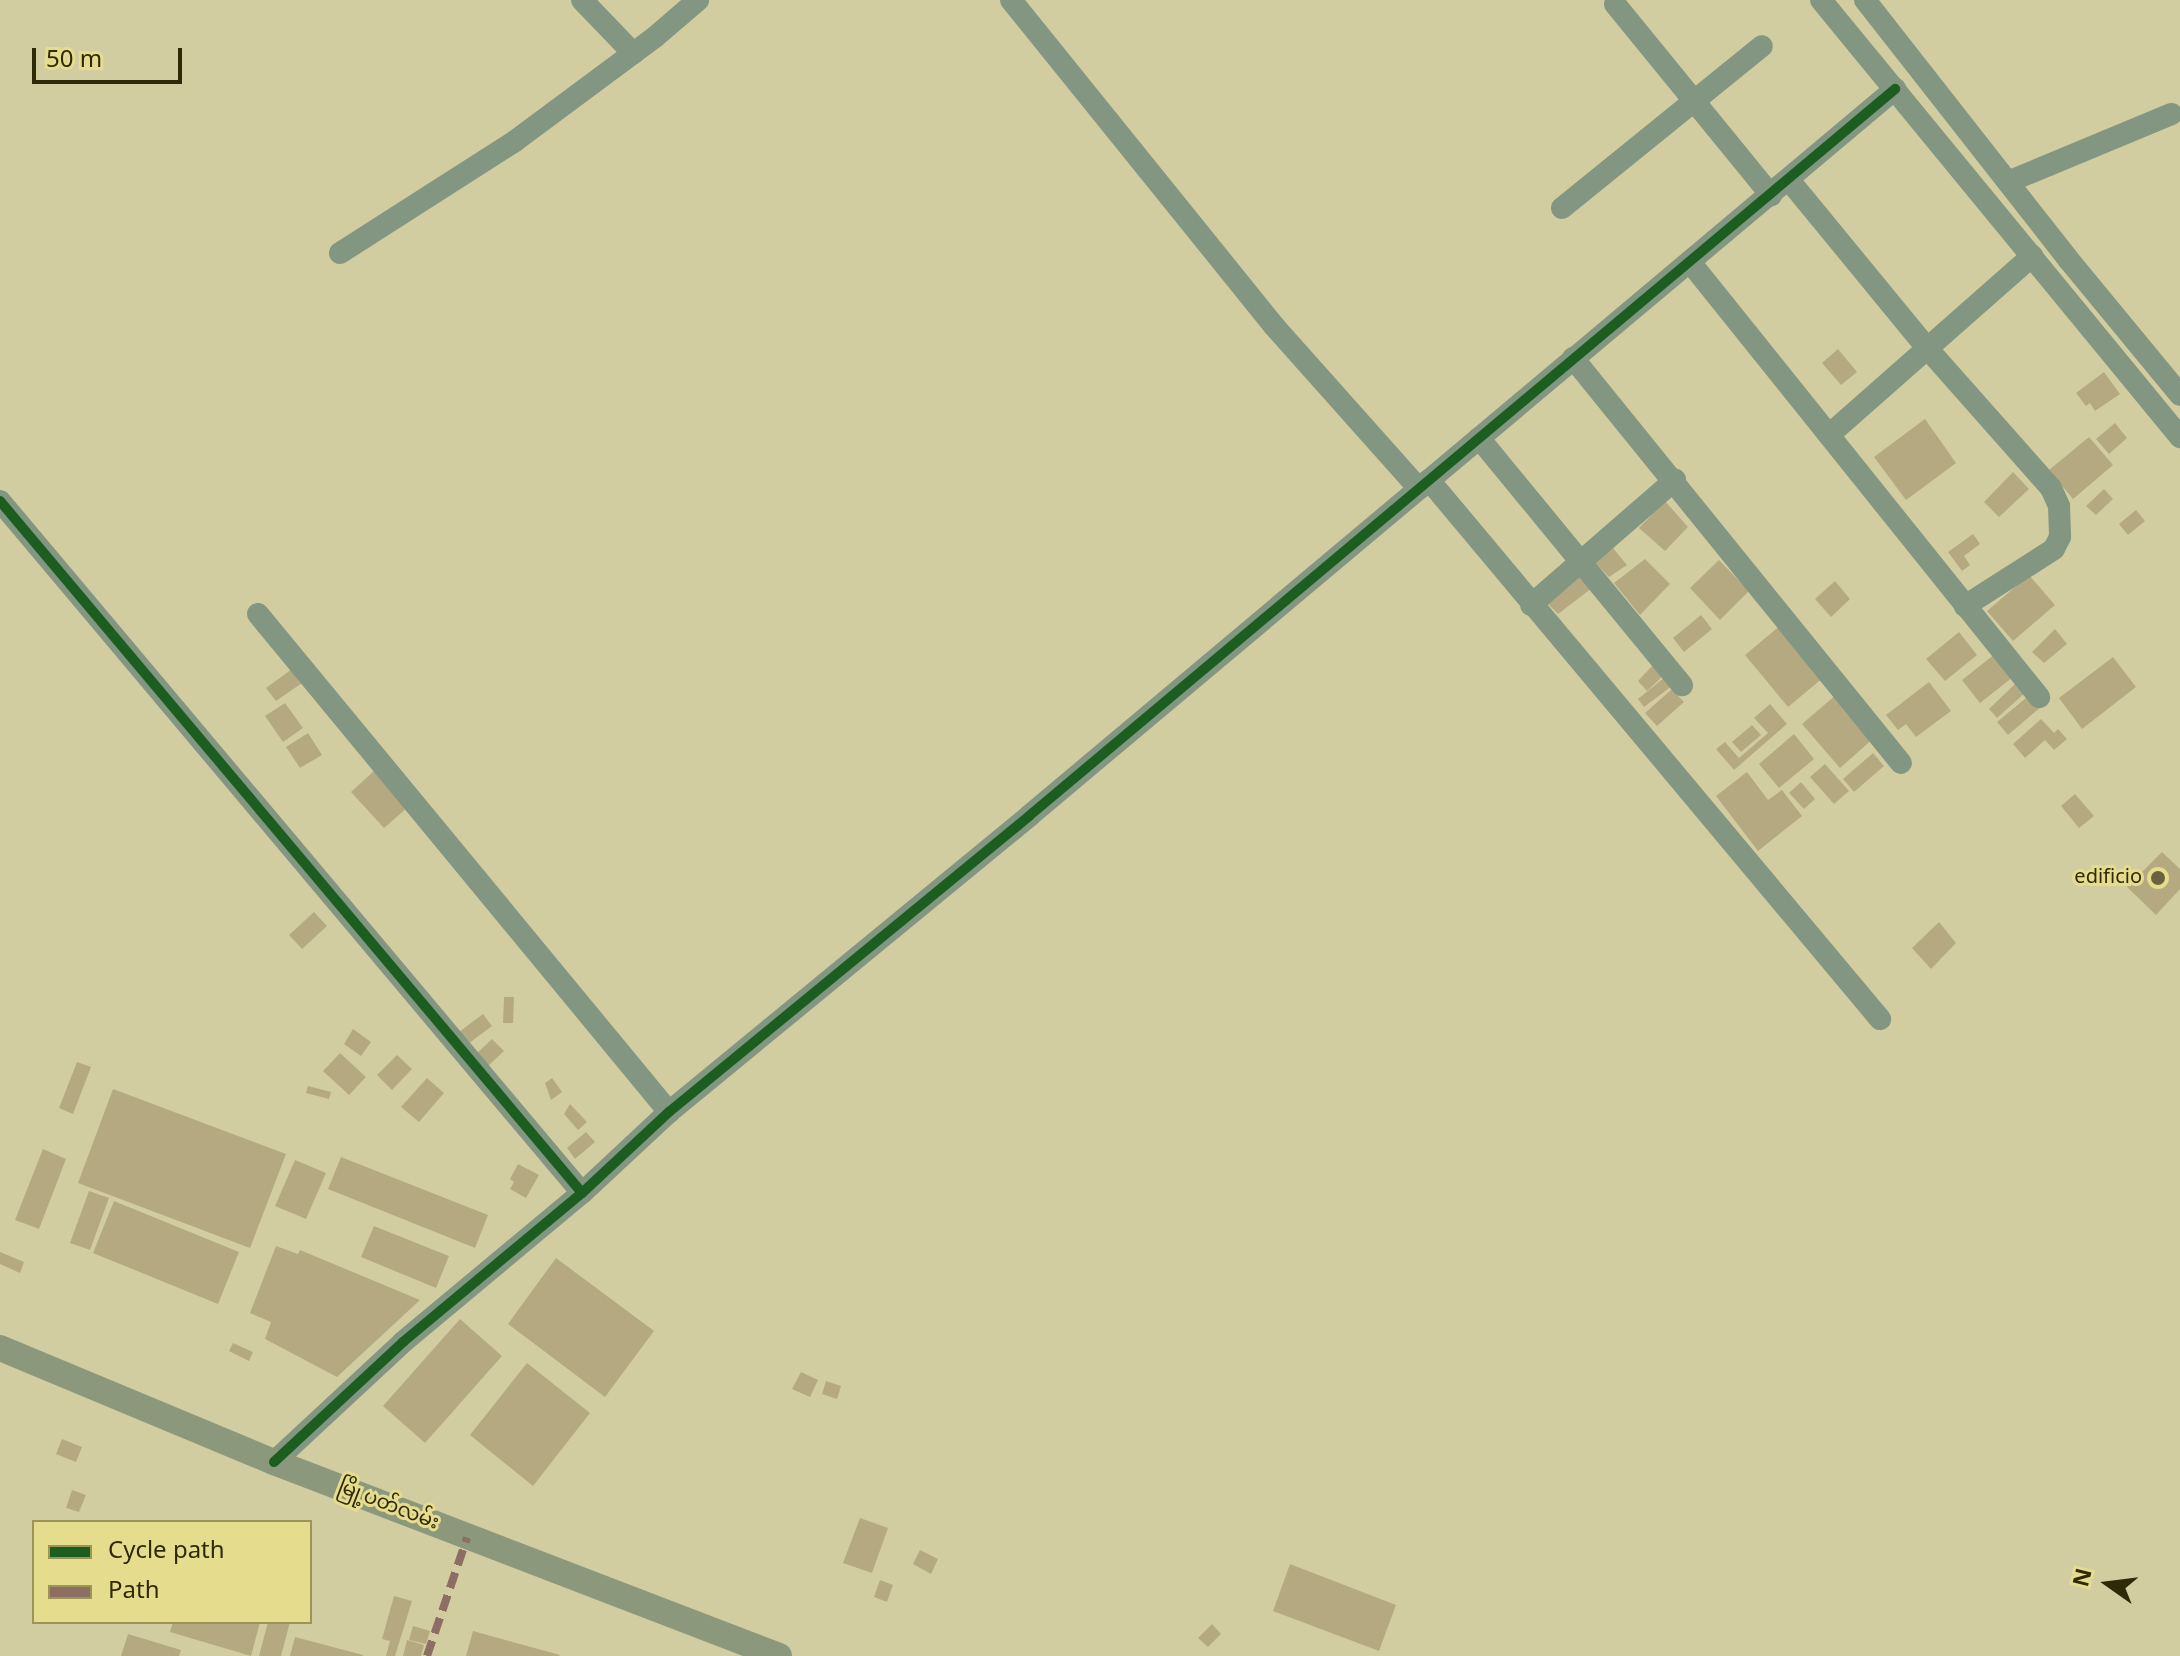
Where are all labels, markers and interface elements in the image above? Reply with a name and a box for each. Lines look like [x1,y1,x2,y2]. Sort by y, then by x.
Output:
scale bar [36,32,186,82]
text: 50 m [46,35,102,88]
place label: edificio [2074,866,2142,890]
marker: edificio [2149,869,2167,887]
street label: မြို့ပတ်လမ်း [334,1476,442,1536]
legend [32,1520,312,1624]
text: Cycle path [108,1526,225,1579]
north arrow [2068,1544,2148,1624]
text: N [2059,1564,2110,1593]
text: Path [108,1566,159,1619]

